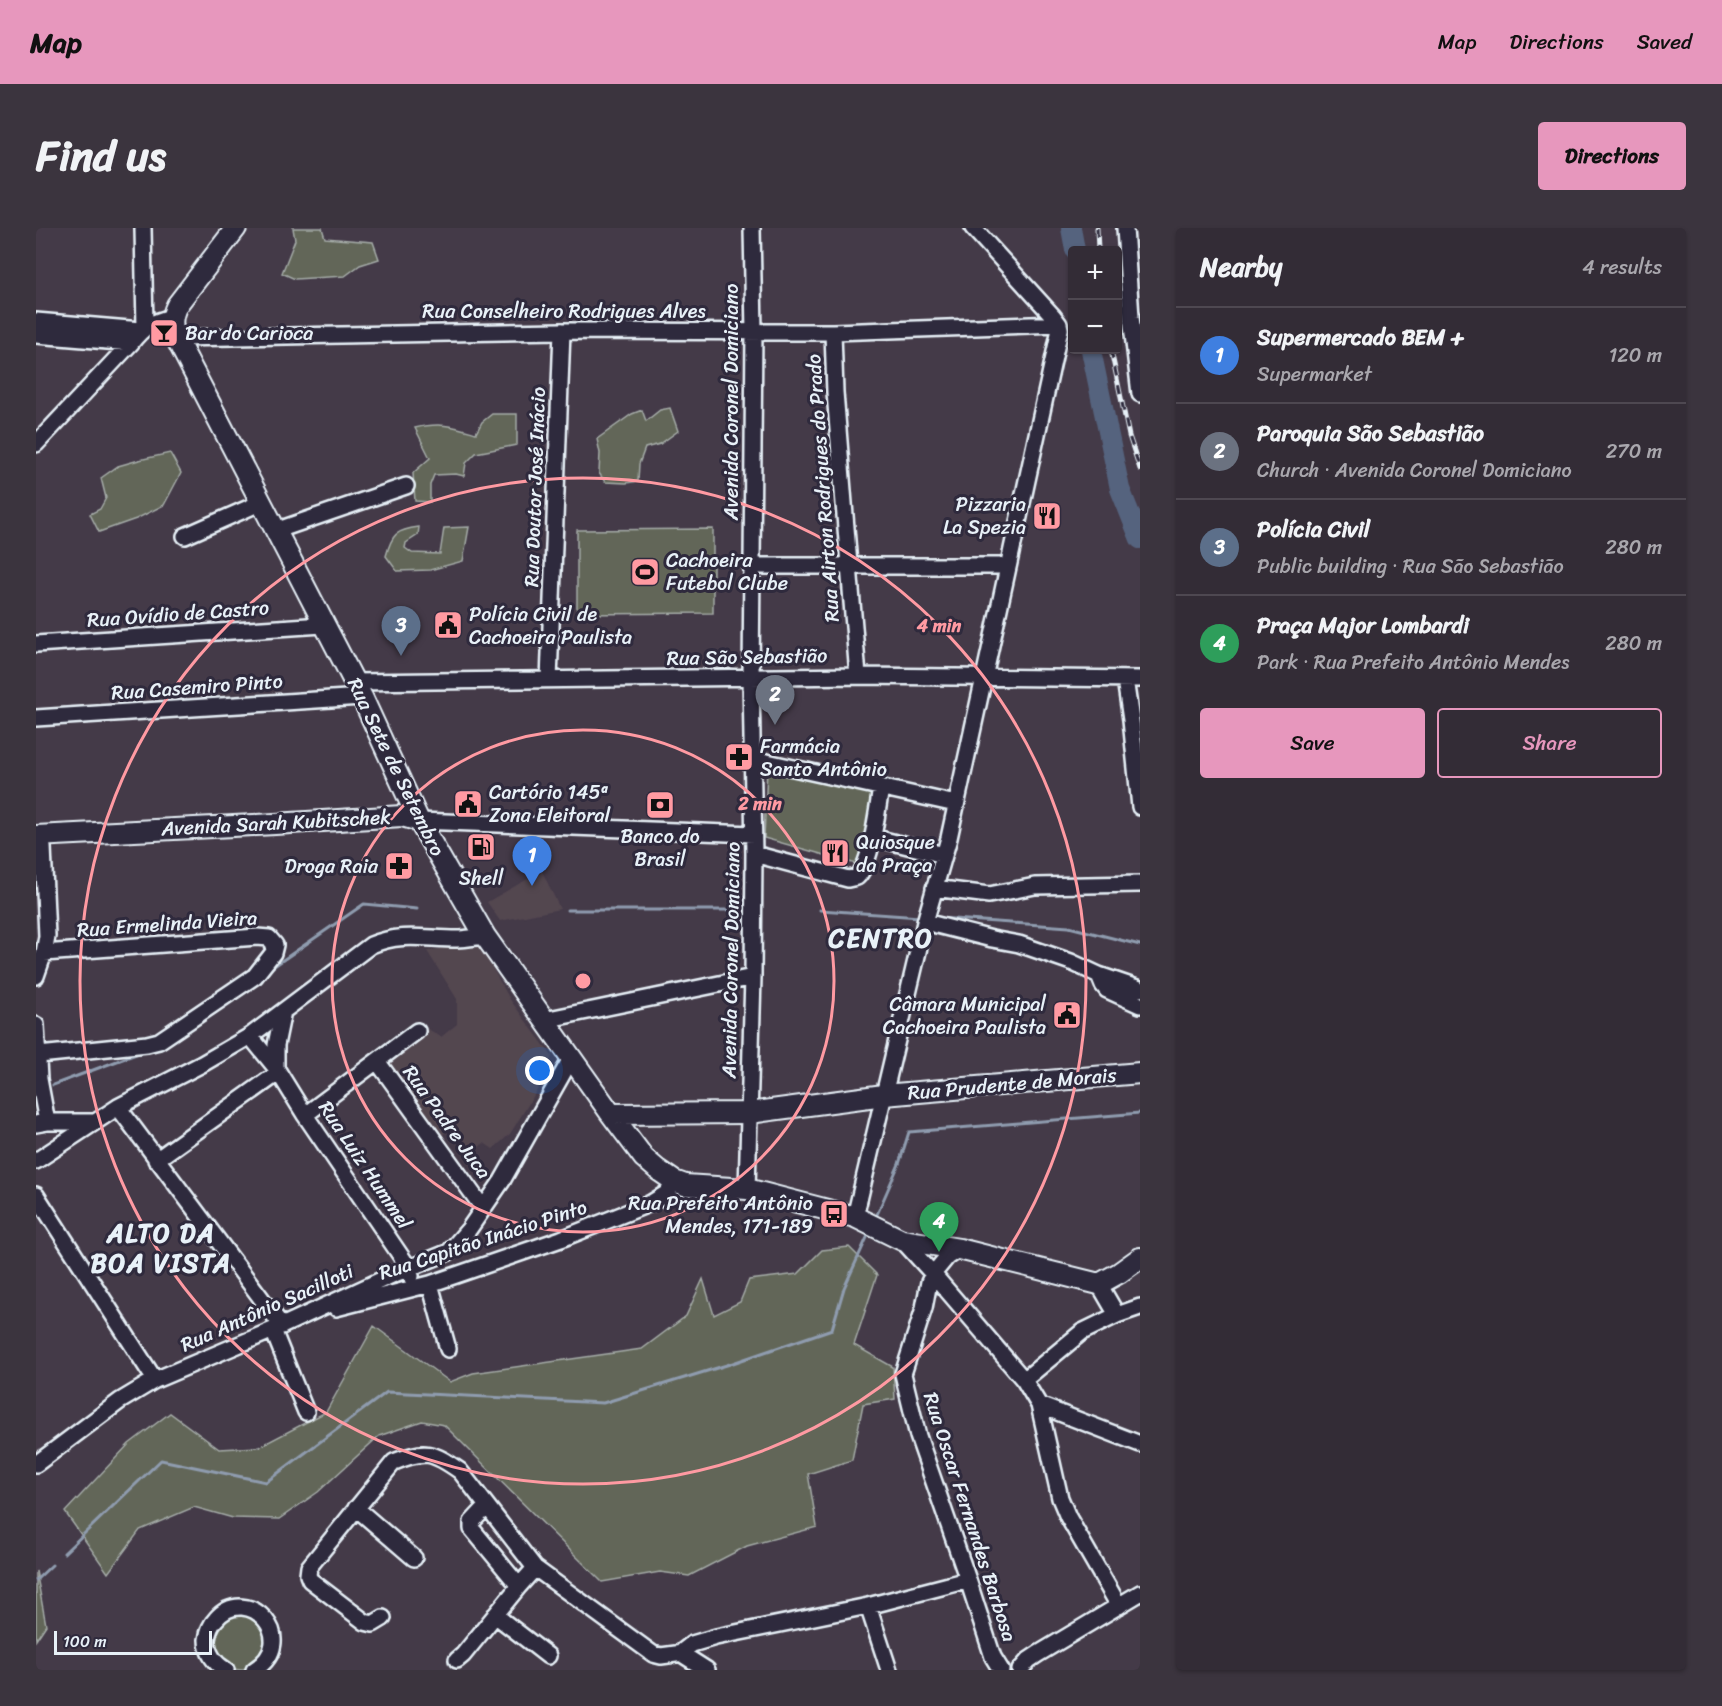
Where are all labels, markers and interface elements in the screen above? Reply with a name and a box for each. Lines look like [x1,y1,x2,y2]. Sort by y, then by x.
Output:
text: Map [30,18,82,67]
text: Map [1438,23,1476,61]
text: Directions [1509,23,1604,61]
text: Saved [1637,23,1692,61]
text: Find us [36,119,166,193]
button: Directions [1538,122,1686,190]
text: Nearby [1200,244,1282,290]
map controls [1068,246,1122,354]
button: + [1068,246,1122,300]
text: 4 results [1582,250,1662,285]
street label: Avenida Coronel Domiciano [714,284,749,521]
street label: Rua Conselheiro Rodrigues Alves [422,294,706,329]
button: − [1068,300,1122,354]
place label: Bar do Carioca [185,316,313,351]
bar icon: Bar do Carioca [148,317,180,349]
text: Supermercado BEM + [1257,318,1465,357]
text: 1 [1215,338,1224,373]
text: 120 m [1609,338,1662,373]
street label: Rua Airton Rodrigues do Prado [796,353,850,623]
text: Supermarket [1257,357,1372,392]
street label: Rua Doutor José Inácio [514,386,556,588]
text: Paroquia São Sebastião [1257,414,1484,453]
text: 2 [1214,434,1225,469]
text: 270 m [1606,434,1662,469]
text: Church · Avenida Coronel Domiciano [1257,453,1572,488]
place label: Pizzaria La Spezia [943,487,1026,545]
restaurant icon: Pizzaria La Spezia [1031,500,1063,532]
text: Polícia Civil [1257,510,1370,549]
text: 3 [1214,530,1225,565]
text: 280 m [1605,530,1662,565]
place label: Cachoeira Futebol Clube [666,543,788,601]
text: Public building · Rua São Sebastião [1257,549,1564,584]
sports icon: Cachoeira Futebol Clube [629,556,661,588]
street label: Rua Ovídio de Castro [86,590,270,638]
place label: Polícia Civil de Cachoeira Paulista [469,597,632,655]
pin: 3 [382,606,421,656]
text: Praça Major Lombardi [1257,606,1469,645]
public building icon: Polícia Civil de Cachoeira Paulista [432,609,464,641]
text: 4 min [916,610,962,642]
text: 4 [1213,626,1226,661]
text: 280 m [1605,626,1662,661]
street label: Rua São Sebastião [666,638,828,676]
text: Park · Rua Prefeito Antônio Mendes [1257,645,1569,680]
street label: Rua Casemiro Pinto [110,664,284,710]
street label: Rua Sete de Setembro [337,671,455,863]
pin: 2 [756,676,794,725]
button: Save [1200,708,1425,778]
button: Share [1437,708,1662,778]
place label: Farmácia Santo Antônio [760,729,887,787]
pharmacy icon: Farmácia Santo Antônio [723,741,755,773]
place label: Cartório 145ª Zona Eleitoral [489,775,611,833]
public building icon: Cartório 145ª Zona Eleitoral [452,788,484,820]
text: 2 min [737,788,782,820]
bank icon: Banco do Brasil [644,789,676,821]
street label: Avenida Sarah Kubitschek [159,799,392,847]
place label: Banco do Brasil [620,819,700,877]
place label: Quiosque da Praça [856,825,935,883]
fuel station icon: Shell [465,831,497,863]
pin: 1 [512,836,552,886]
restaurant icon: Quiosque da Praça [819,837,851,869]
street label: Avenida Coronel Domiciano [711,841,751,1080]
place label: Droga Raia [285,849,379,884]
pharmacy icon: Droga Raia [383,850,415,882]
place label: Shell [459,861,504,896]
street label: Rua Ermelinda Vieira [76,900,258,948]
district label: CENTRO [828,915,933,961]
centre of rings [573,971,593,991]
place label: Câmara Municipal Cachoeira Paulista [883,987,1046,1045]
public building icon: Câmara Municipal Cachoeira Paulista [1051,999,1083,1031]
your location [525,1056,554,1085]
street label: Rua Padre Juca [393,1057,501,1187]
street label: Rua Prudente de Morais [906,1057,1119,1111]
street label: Rua Luiz Hummel [309,1093,422,1238]
place label: Rua Prefeito Antônio Mendes, 171-189 [628,1186,813,1244]
street label: Rua Capitão Inácio Pinto [374,1190,592,1290]
bus stop icon: Rua Prefeito Antônio Mendes, 171-189 [818,1198,850,1230]
pin: 4 [920,1202,958,1252]
district label: ALTO DA BOA VISTA [90,1210,232,1286]
street label: Rua Antônio Sacilloti [175,1254,360,1362]
street label: Rua Oscar Fernandes Barbosa [913,1388,1027,1646]
text: 100 m [63,1627,107,1656]
scale bar [54,1628,212,1656]

